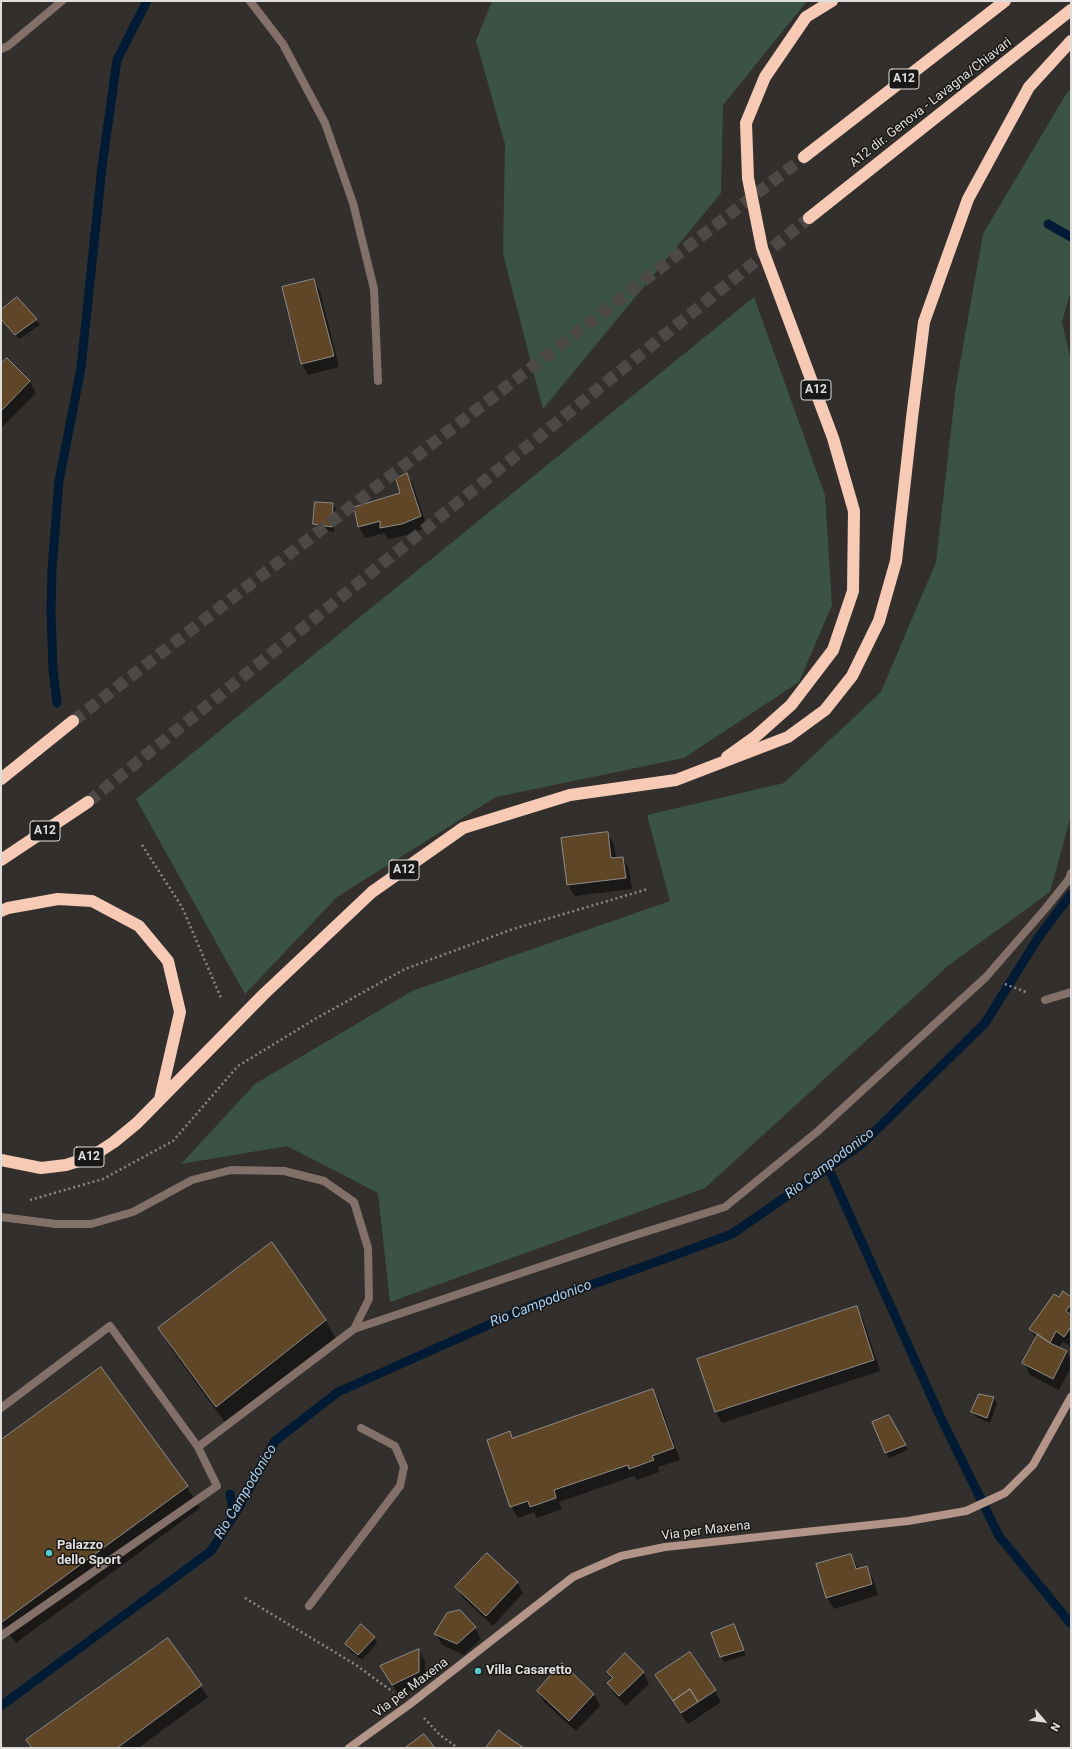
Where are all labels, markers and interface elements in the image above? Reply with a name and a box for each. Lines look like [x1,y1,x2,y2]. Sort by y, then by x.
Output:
street label: A12 dir. Genova - Lavagna/Chiavari [847,35,1015,171]
road number: A12 [889,69,919,89]
road number: A12 [801,380,831,400]
road number: A12 [30,821,60,841]
road number: A12 [389,860,419,880]
water label: Rio Campodonico [782,1125,878,1203]
road number: A12 [74,1147,104,1167]
water label: Rio Campodonico [488,1277,594,1331]
water label: Rio Campodonico [211,1442,281,1542]
street label: Via per Maxena [661,1518,751,1544]
place label: Palazzo dello Sport [57,1538,121,1569]
marker: Palazzo dello Sport [44,1548,54,1558]
street label: Via per Maxena [371,1655,451,1721]
place label: Villa Casaretto [486,1663,572,1679]
marker: Villa Casaretto [473,1666,483,1676]
north arrow [1024,1701,1064,1741]
text: N [1047,1720,1063,1733]

